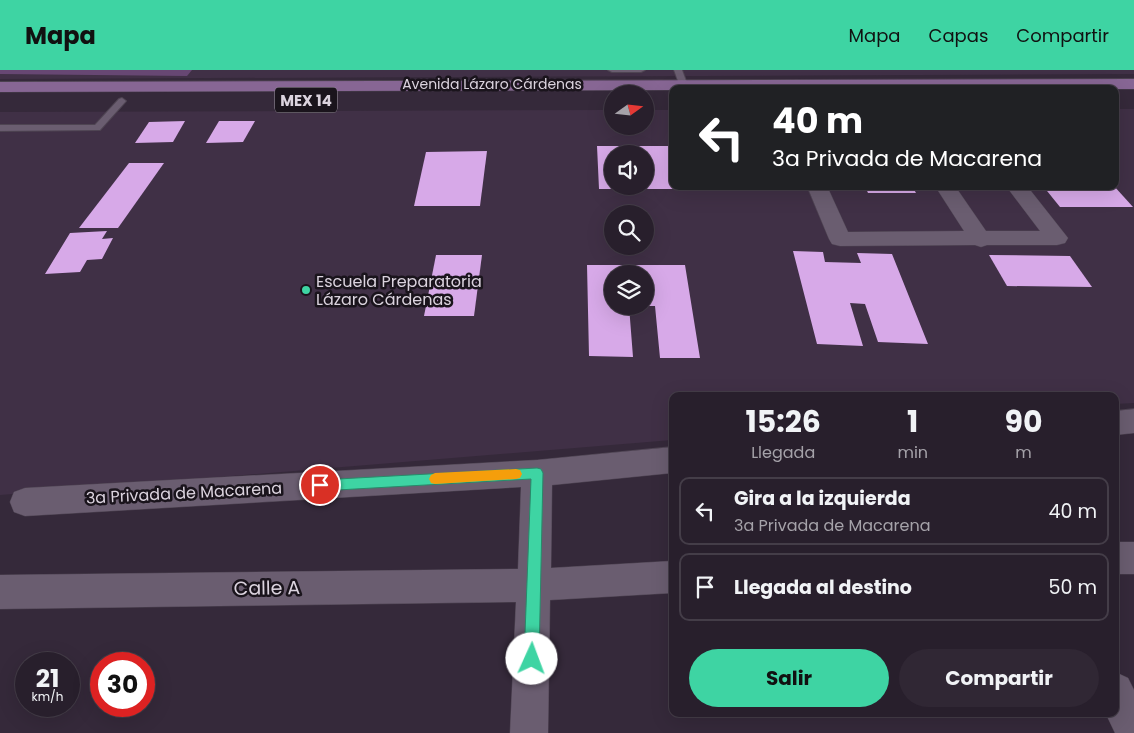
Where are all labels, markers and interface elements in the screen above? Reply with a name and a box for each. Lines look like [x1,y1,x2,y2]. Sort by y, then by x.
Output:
text: Mapa [25,19,96,52]
text: Mapa [848,23,901,48]
text: Capas [929,23,988,48]
text: Compartir [1016,23,1109,48]
street label: Avenida Lázaro Cárdenas [402,74,582,94]
north arrow [604,85,654,135]
map controls [604,85,654,315]
road number: MEX 14 [275,88,337,112]
text: 40 m [772,96,863,145]
icon: left [689,105,754,170]
text: 3a Privada de Macarena [772,143,1042,174]
button: sound [604,145,654,195]
button: search [604,205,654,255]
button: layers [604,265,654,315]
place label: Escuela Preparatoria Lázaro Cárdenas [316,270,482,311]
marker: Escuela Preparatoria Lázaro Cárdenas [300,284,312,296]
text: 15:26 [745,400,821,443]
text: 1 [907,400,918,443]
text: 90 [1005,400,1043,443]
text: Llegada [751,441,815,464]
text: min [897,441,928,464]
text: m [1015,441,1032,464]
pin [299,464,341,506]
icon: arrive [306,471,334,499]
street label: 3a Privada de Macarena [85,476,283,510]
text: Gira a la izquierda [734,485,911,512]
icon: left [691,497,719,525]
text: 40 m [1048,498,1097,525]
text: 3a Privada de Macarena [734,514,930,537]
icon: arrive [691,573,719,601]
street label: Calle A [234,574,301,602]
text: Llegada al destino [734,574,912,601]
text: 50 m [1048,574,1097,601]
position arrow [505,632,557,684]
button: Salir [689,649,889,707]
button: Compartir [899,649,1099,707]
speed limit sign: 30 [90,652,155,717]
text: 21 [36,661,59,696]
text: km/h [32,688,63,705]

